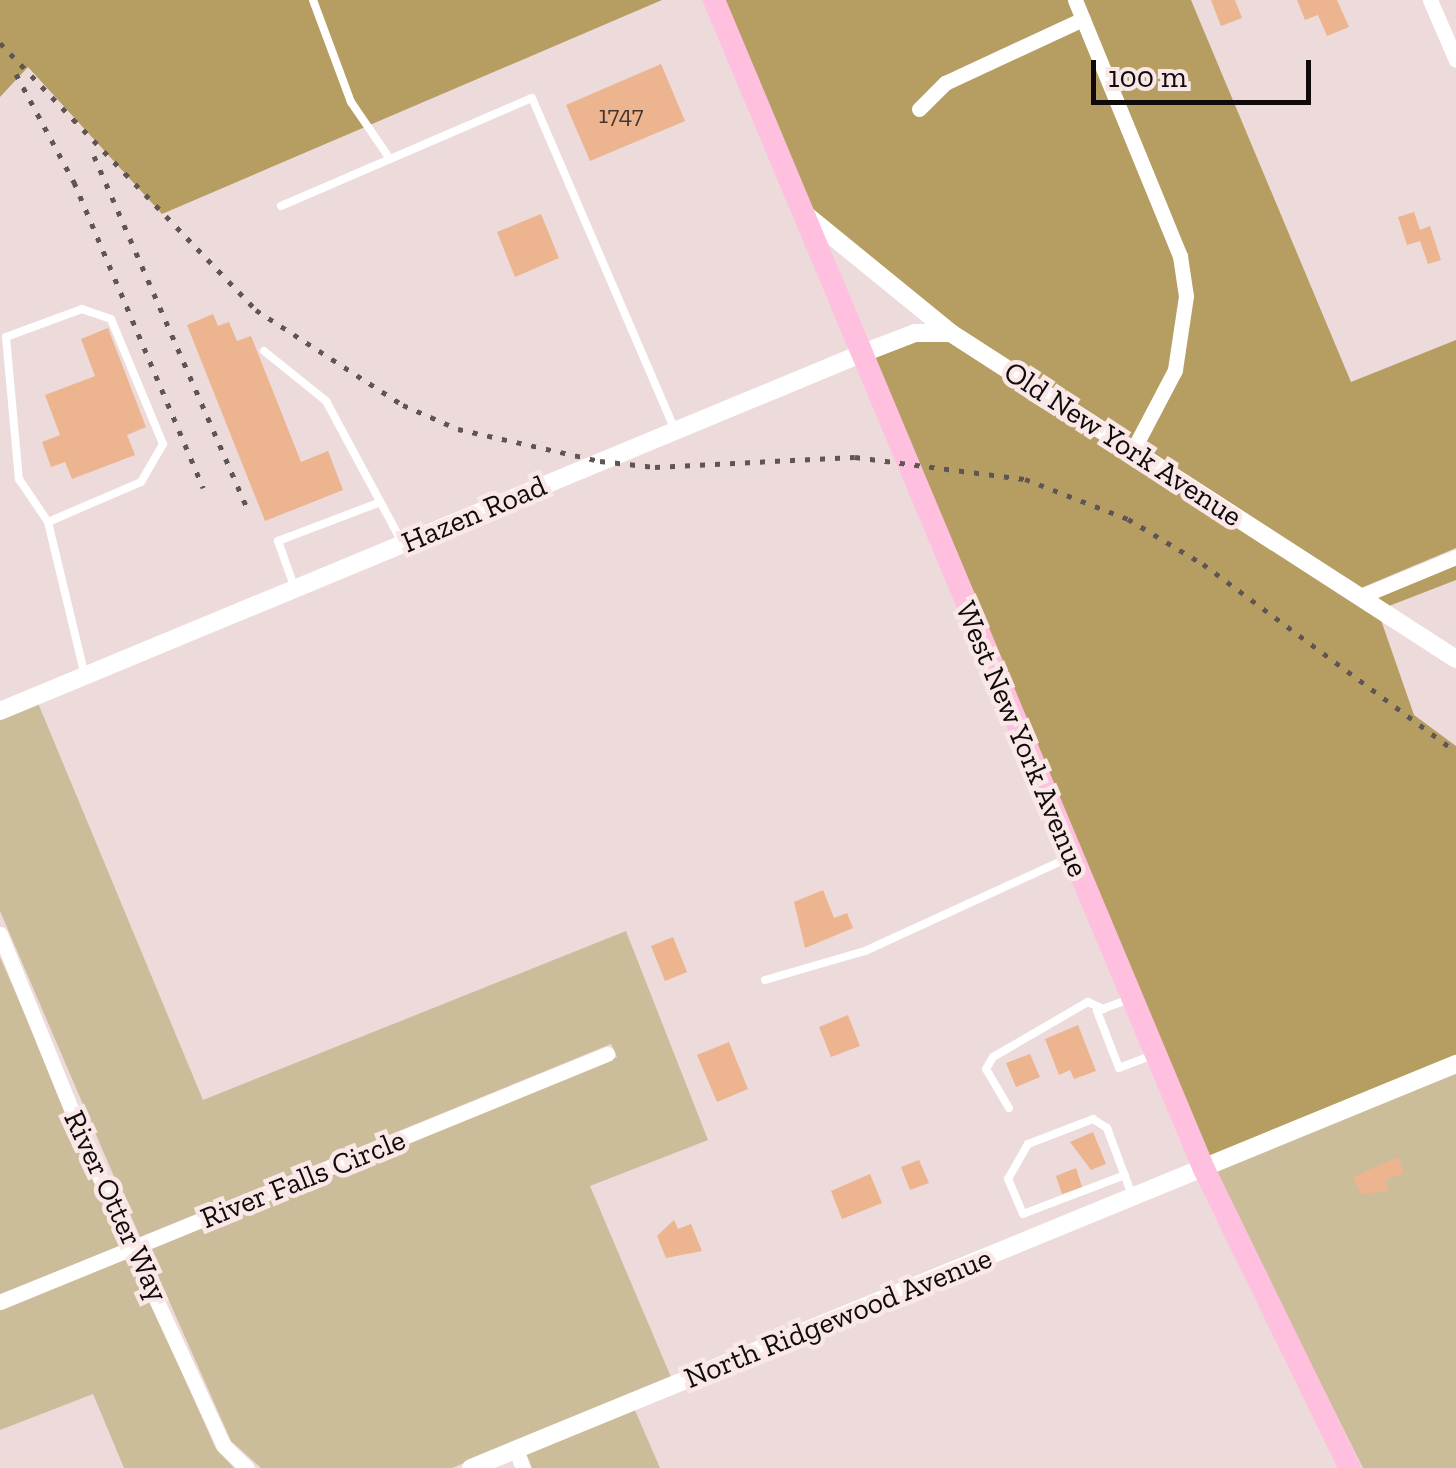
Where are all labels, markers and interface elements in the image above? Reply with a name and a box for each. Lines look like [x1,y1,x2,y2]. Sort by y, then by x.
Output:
scale bar [1096,40,1316,102]
text: 100 m [1108,59,1187,95]
house number: 1747 [598,99,644,129]
street label: Old New York Avenue [996,353,1250,535]
street label: Hazen Road [396,467,552,561]
street label: West New York Avenue [947,595,1097,883]
street label: River Otter Way [56,1104,176,1308]
street label: River Falls Circle [195,1122,411,1236]
street label: North Ridgewood Avenue [678,1240,998,1396]

